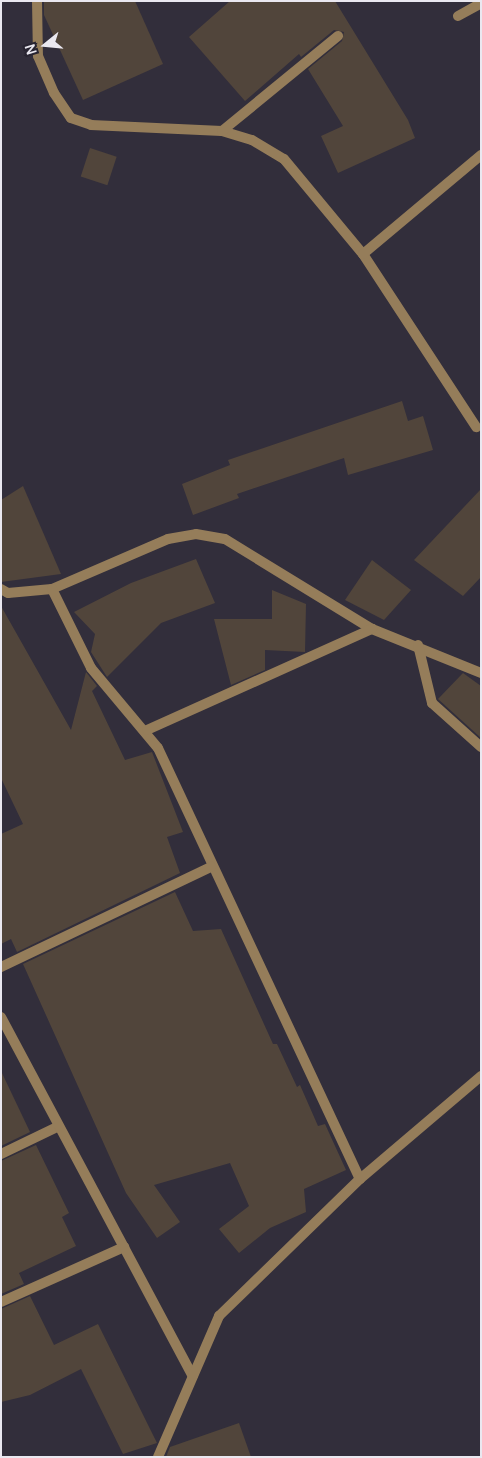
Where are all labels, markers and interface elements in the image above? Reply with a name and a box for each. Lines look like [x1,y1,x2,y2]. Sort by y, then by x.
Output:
north arrow [20,20,70,70]
text: N [20,42,41,57]

